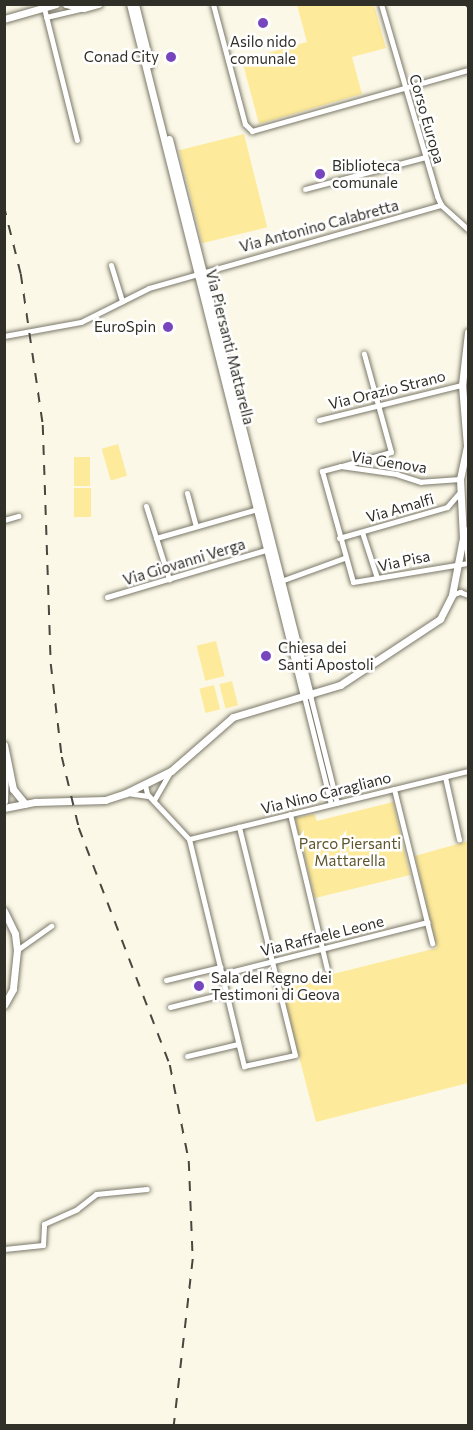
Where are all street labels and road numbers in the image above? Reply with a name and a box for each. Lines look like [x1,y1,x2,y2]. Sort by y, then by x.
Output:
street label: Corso Europa [406,72,448,166]
street label: Via Antonino Calabretta [237,196,401,256]
street label: Via Piersanti Mattarella [202,268,258,426]
street label: Via Orazio Strano [327,367,447,413]
street label: Via Genova [350,447,428,477]
street label: Via Amalfi [364,490,436,526]
street label: Via Giovanni Verga [121,535,247,589]
street label: Via Pisa [376,547,432,575]
street label: Via Nino Caragliano [259,768,393,818]
street label: Via Raffaele Leone [258,912,386,960]

